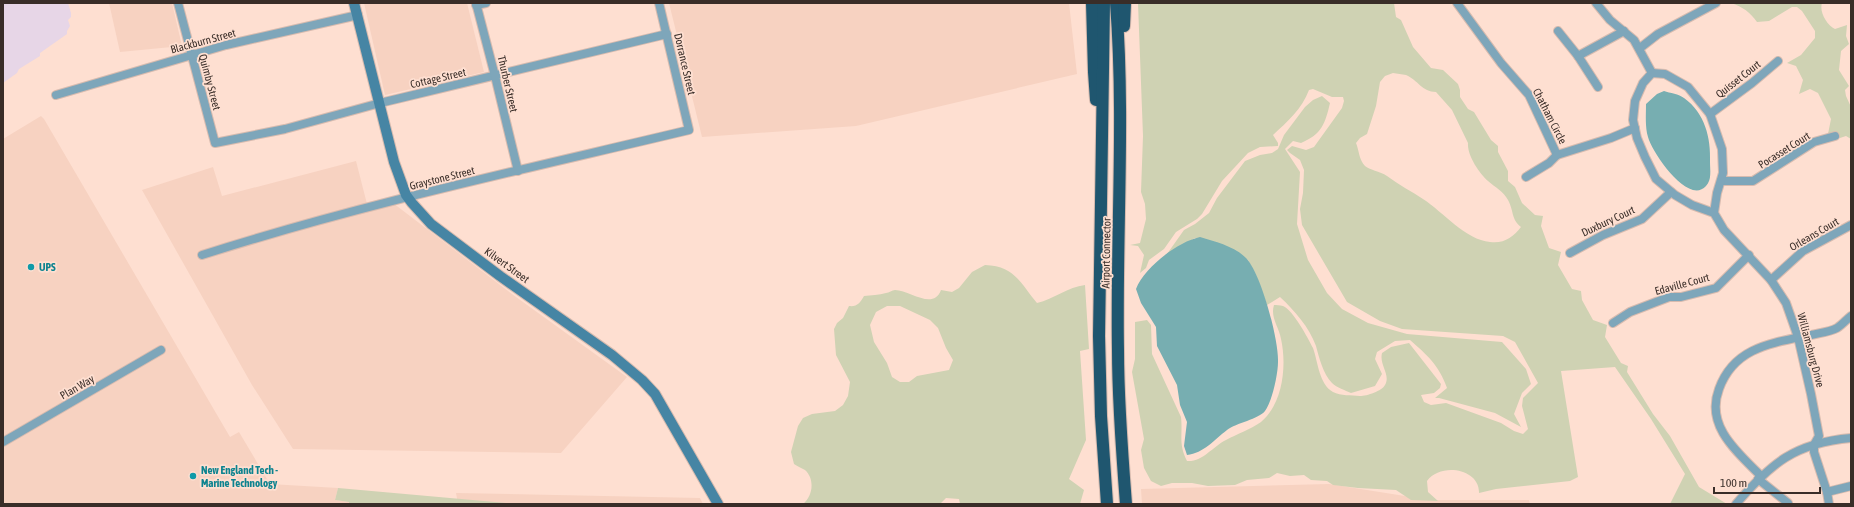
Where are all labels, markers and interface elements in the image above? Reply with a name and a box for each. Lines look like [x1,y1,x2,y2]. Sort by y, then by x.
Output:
street label: Blackburn Street [169,27,237,55]
street label: Dorrance Street [672,32,698,96]
street label: Quimby Street [197,53,223,111]
street label: Thurber Street [496,55,520,113]
street label: Quisset Court [1713,58,1763,100]
street label: Cottage Street [409,66,467,90]
street label: Chatham Circle [1531,86,1569,146]
street label: Pocasset Court [1756,129,1812,171]
street label: Graystone Street [408,164,476,192]
street label: Duxbury Court [1579,203,1637,239]
street label: Orleans Court [1787,215,1841,253]
street label: Airport Connector [1099,217,1113,288]
street label: Kilvert Street [482,245,532,285]
place label: UPS [39,261,56,273]
marker: UPS [26,262,36,272]
street label: Edaville Court [1653,271,1711,297]
street label: Williamsburg Drive [1795,311,1827,389]
street label: Plan Way [58,372,97,402]
place label: New England Tech - Marine Technology [201,464,278,489]
scale bar [1714,469,1820,495]
marker: New England Tech - Marine Technology [188,471,198,481]
text: 100 m [1720,476,1747,490]

